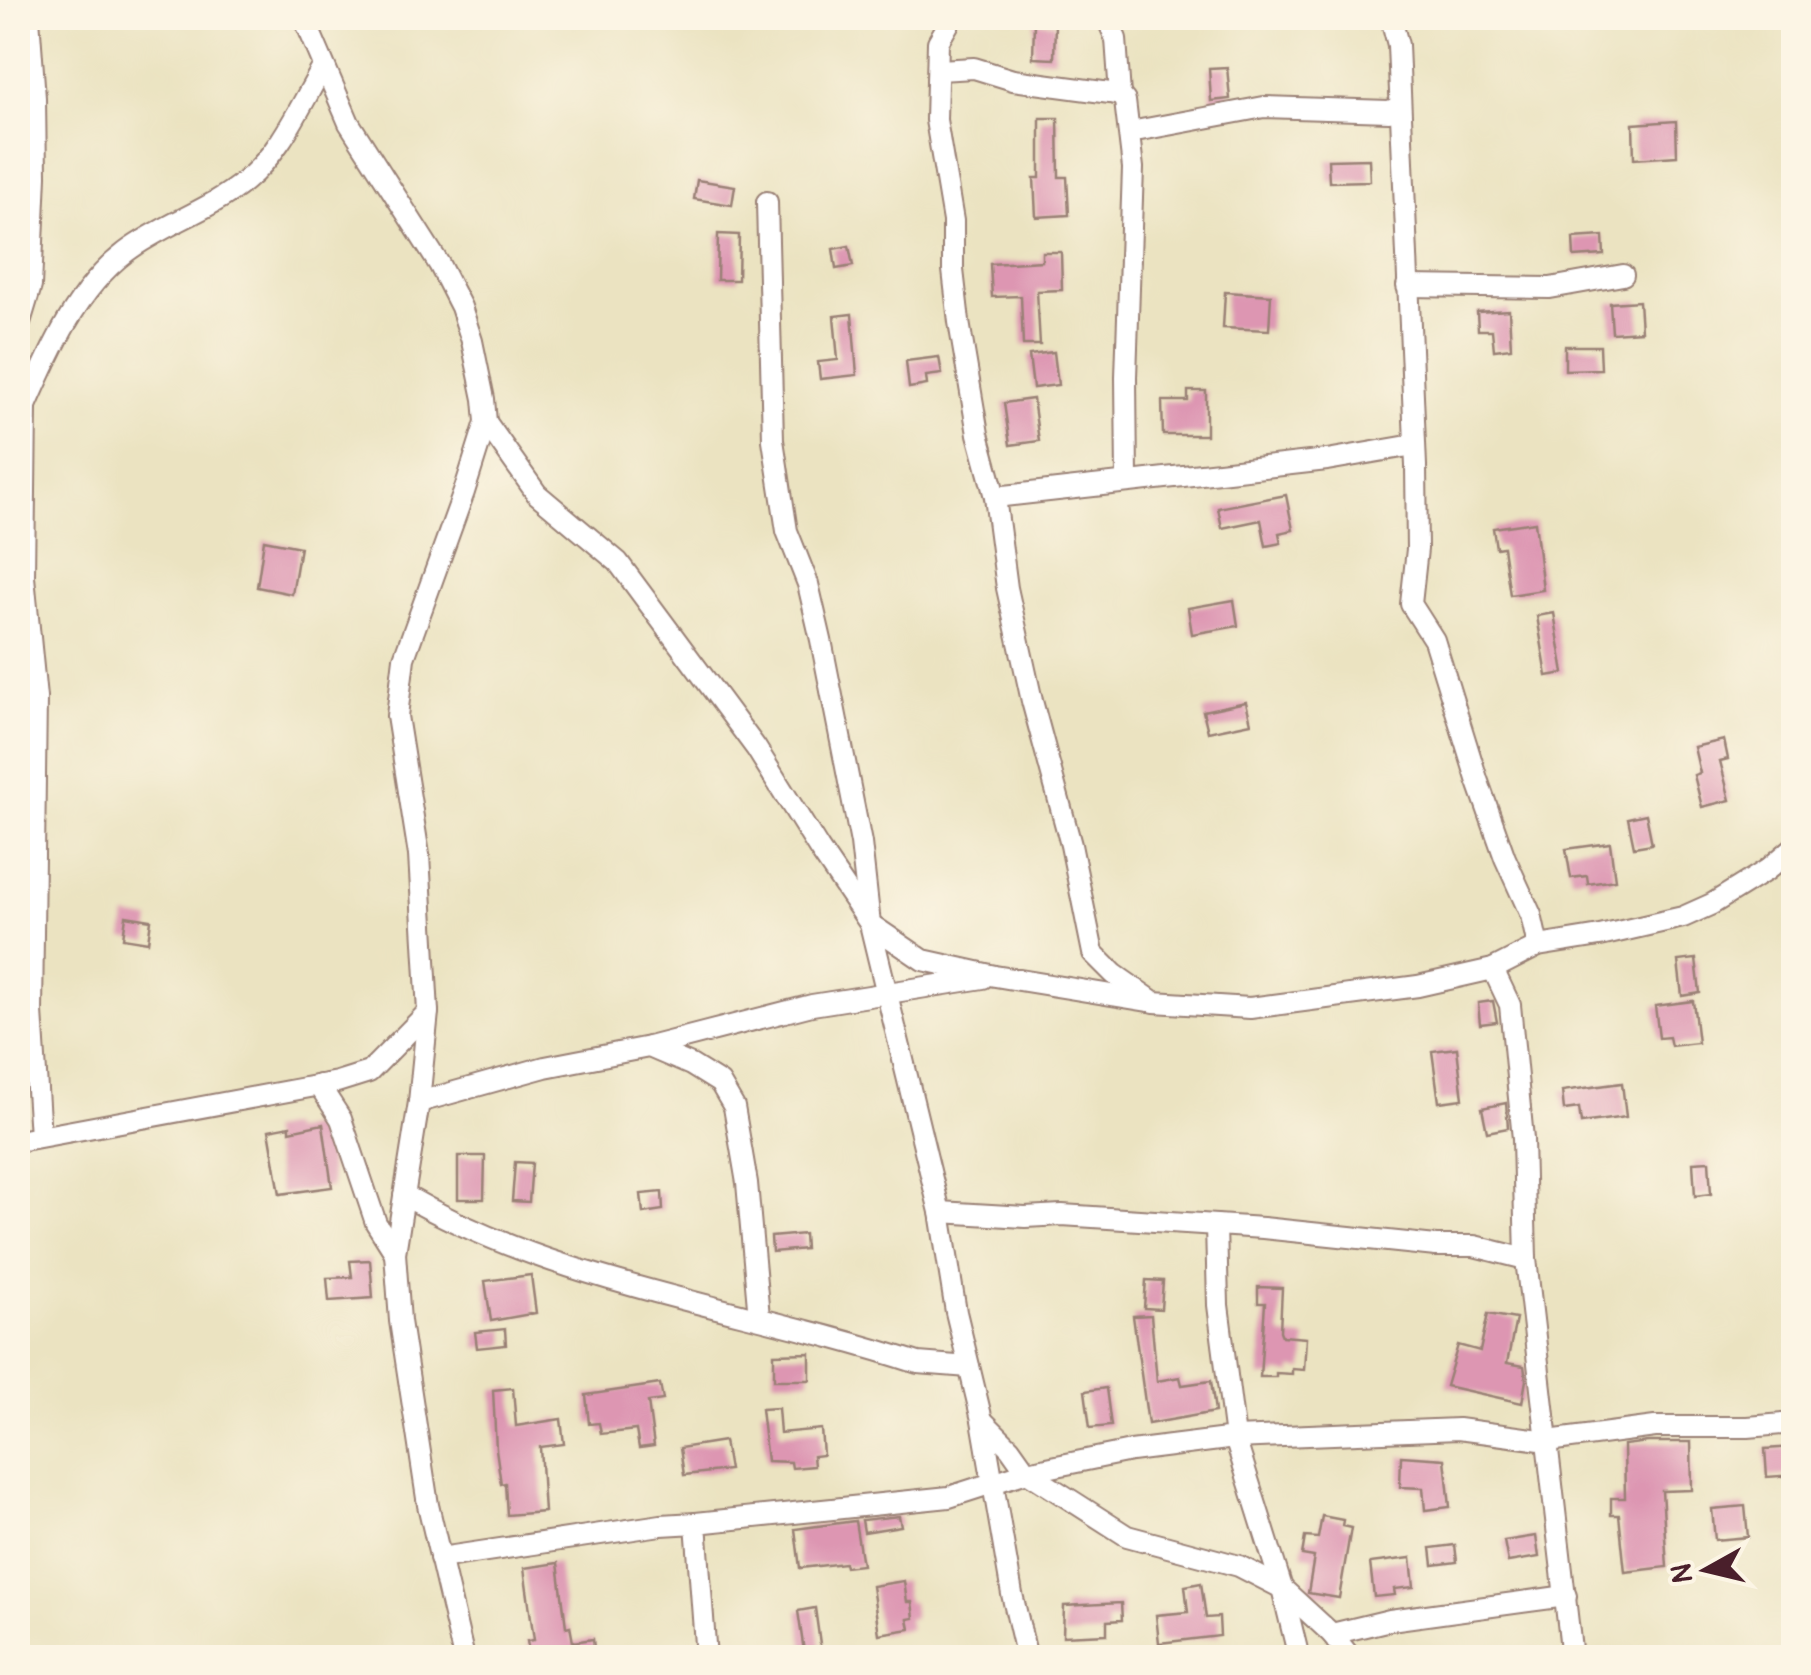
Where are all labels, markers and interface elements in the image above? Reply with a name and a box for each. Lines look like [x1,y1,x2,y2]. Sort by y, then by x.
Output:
north arrow [1656,1520,1756,1620]
text: N [1664,1561,1701,1585]

